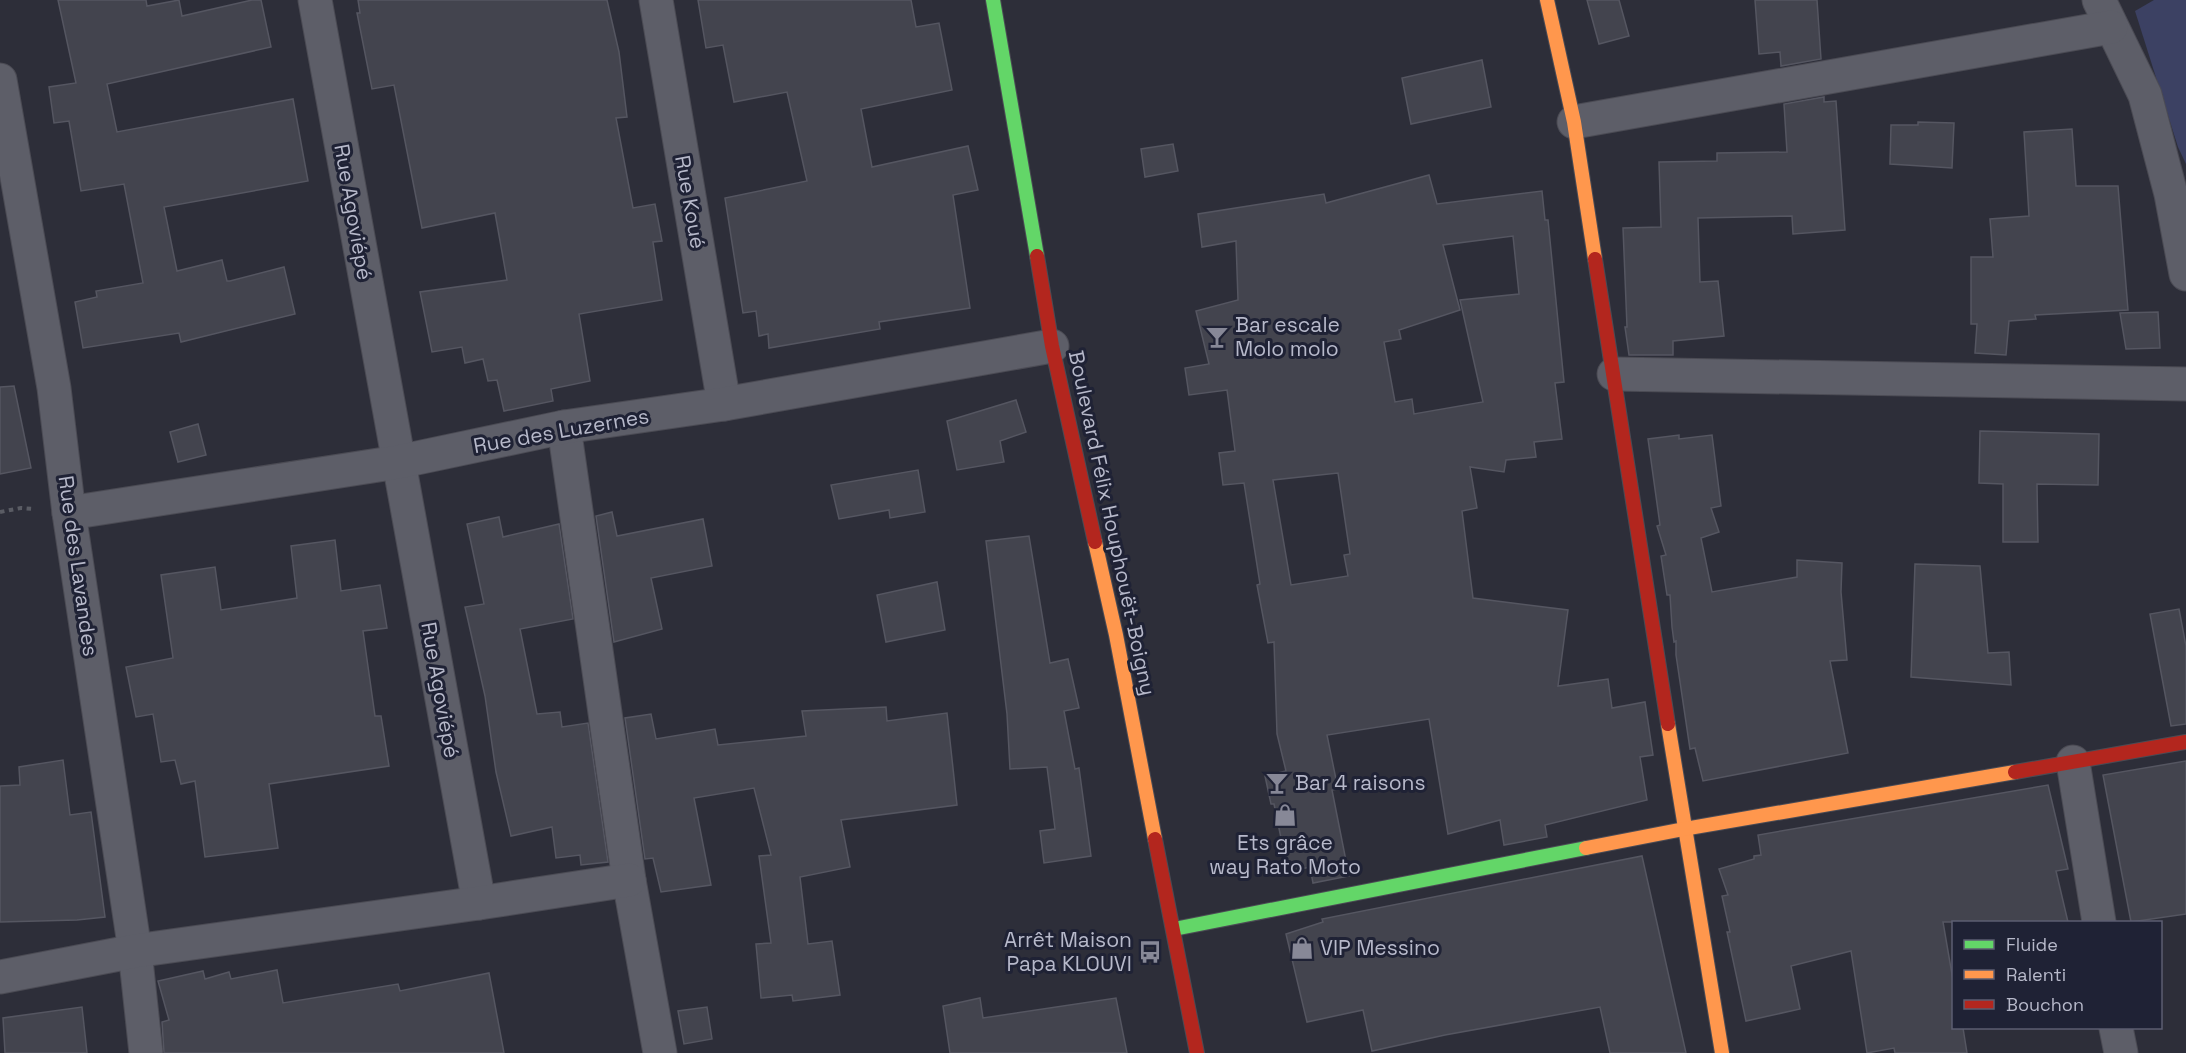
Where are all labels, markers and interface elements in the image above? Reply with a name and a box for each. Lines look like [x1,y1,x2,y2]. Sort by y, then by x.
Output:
street label: Rue Agoviépé [328,142,379,282]
street label: Rue Koué [669,153,712,251]
place label: Bar escale Molo molo [1235,311,1340,362]
bar icon: Bar escale Molo molo [1204,324,1230,350]
street label: Boulevard Félix Houphouët-Boigny [1063,348,1162,698]
street label: Rue des Luzernes [471,402,651,459]
street label: Rue des Lavandes [52,474,105,658]
street label: Rue Agoviépé [415,620,466,760]
place label: Bar 4 raisons [1295,769,1426,796]
bar icon: Bar 4 raisons [1264,770,1290,796]
shop icon: Ets grâce way Rato Moto [1272,802,1298,828]
place label: Ets grâce way Rato Moto [1209,829,1361,880]
legend [1952,921,2162,1029]
place label: Arrêt Maison Papa KLOUVI [1004,926,1132,977]
text: Fluide [2006,933,2058,956]
place label: VIP Messino [1320,934,1440,961]
shop icon: VIP Messino [1289,935,1315,961]
bus stop icon: Arrêt Maison Papa KLOUVI [1137,939,1163,965]
text: Ralenti [2006,963,2066,986]
text: Bouchon [2006,993,2084,1016]

